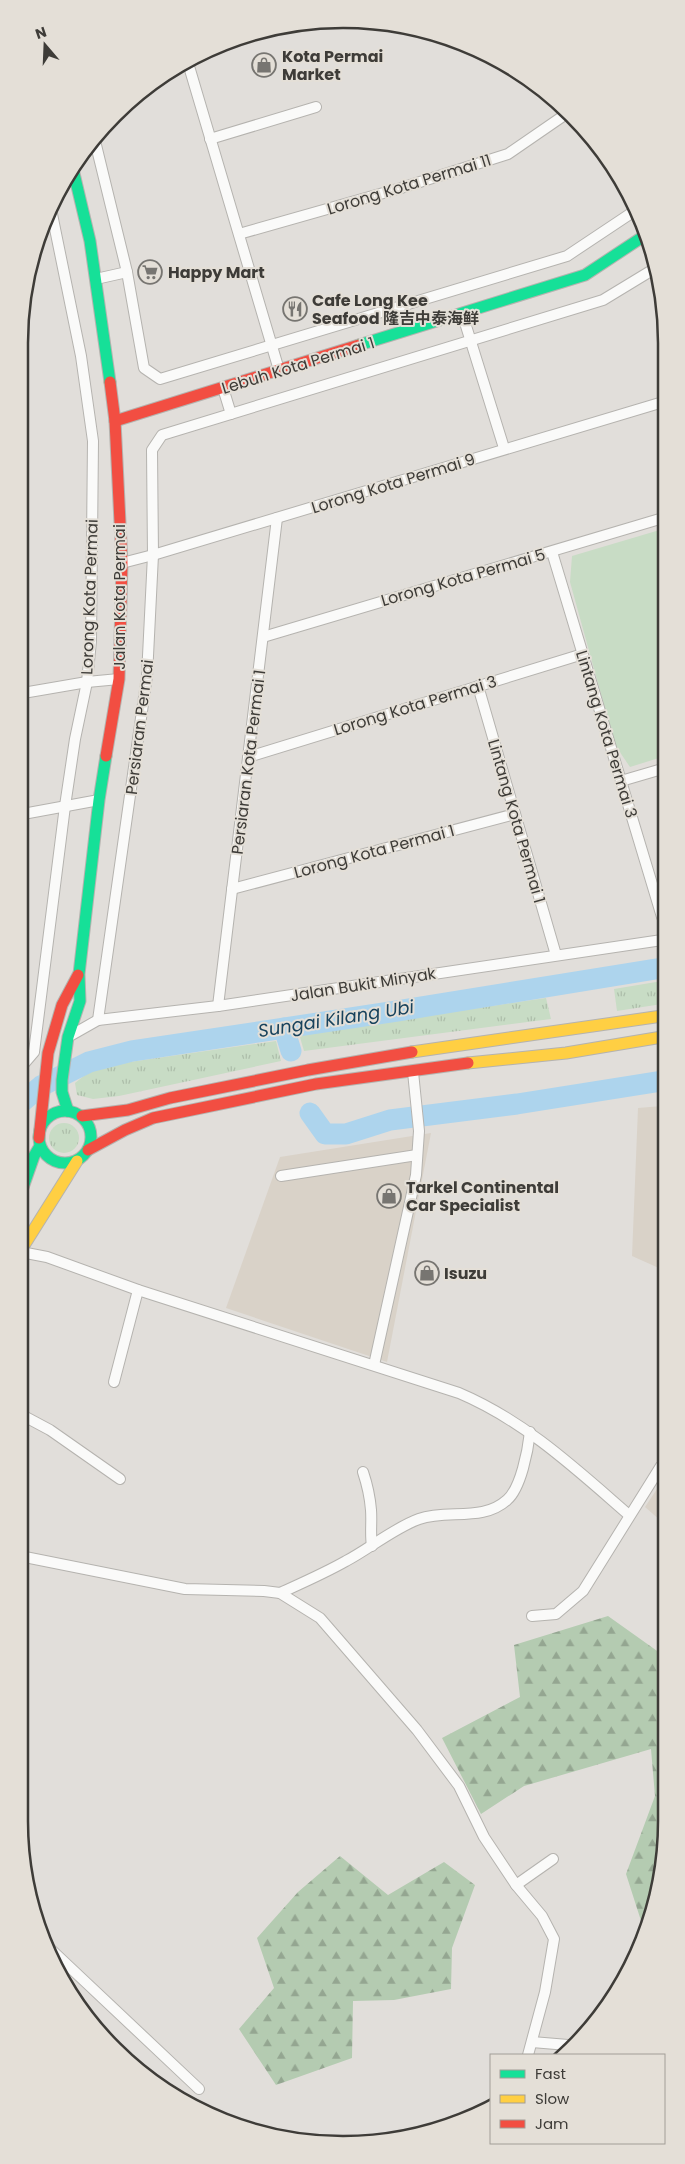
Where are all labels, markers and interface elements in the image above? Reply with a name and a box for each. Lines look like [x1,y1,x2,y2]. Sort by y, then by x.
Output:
north arrow [20,20,70,70]
text: N [33,22,49,44]
place label: Kota Permai Market [282,45,383,86]
shop icon: Kota Permai Market [251,52,277,78]
street label: Lorong Kota Permai 11 [324,149,494,220]
supermarket icon: Happy Mart [137,259,163,285]
place label: Happy Mart [168,261,265,284]
place label: Cafe Long Kee Seafood 隆吉中泰海鲜 [312,289,479,330]
restaurant icon: Cafe Long Kee Seafood 隆吉中泰海鲜 [282,296,308,322]
street label: Lebuh Kota Permai 1 [219,331,377,400]
street label: Lorong Kota Permai 9 [308,448,478,519]
street label: Lorong Kota Permai [75,519,104,675]
street label: Jalan Kota Permai [108,524,131,670]
street label: Lorong Kota Permai 5 [378,543,548,612]
street label: Lintang Kota Permai 3 [570,648,643,821]
street label: Persiaran Permai [120,658,159,796]
street label: Persiaran Kota Permai 1 [226,668,271,856]
street label: Lorong Kota Permai 3 [331,670,500,741]
street label: Lintang Kota Permai 1 [482,736,551,906]
street label: Lorong Kota Permai 1 [291,819,457,884]
street label: Jalan Bukit Minyak [289,962,438,1007]
water label: Sungai Kilang Ubi [256,994,416,1043]
place label: Tarkel Continental Car Specialist [406,1176,559,1217]
shop icon: Tarkel Continental Car Specialist [376,1183,402,1209]
shop icon: Isuzu [414,1260,440,1286]
place label: Isuzu [444,1262,487,1285]
legend [490,2054,665,2144]
text: Fast [535,2063,566,2084]
text: Slow [535,2088,570,2109]
text: Jam [535,2113,569,2134]

